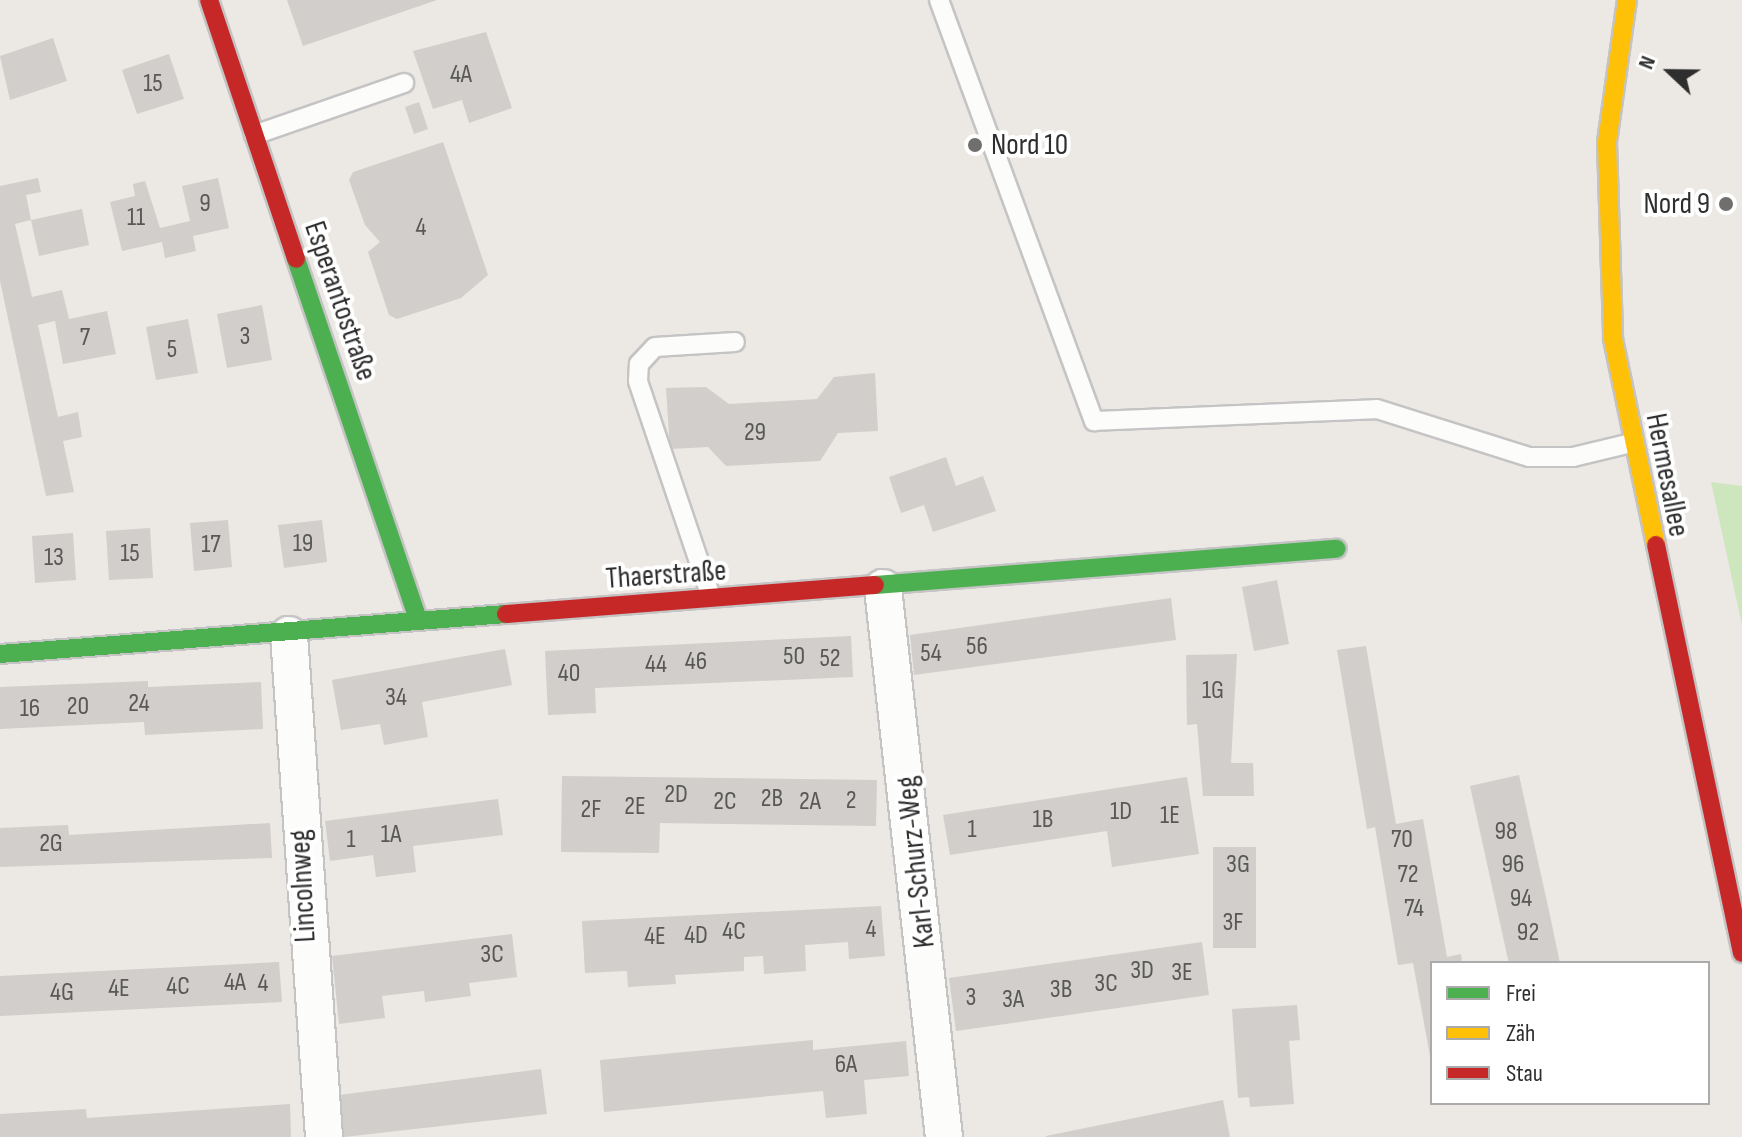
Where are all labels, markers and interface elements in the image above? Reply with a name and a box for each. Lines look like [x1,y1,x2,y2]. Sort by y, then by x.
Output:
north arrow [1630,32,1710,112]
text: N [1633,52,1662,73]
house number: 4A [450,59,472,91]
house number: 15 [143,68,163,100]
place label: Nord 10 [991,127,1068,163]
marker: Nord 10 [966,136,984,154]
place label: Nord 9 [1644,186,1710,222]
house number: 9 [199,188,211,220]
marker: Nord 9 [1717,195,1735,213]
house number: 11 [127,202,145,234]
house number: 4 [416,212,426,244]
street label: Esperantostraße [296,217,384,385]
house number: 3 [240,321,250,353]
house number: 7 [80,322,90,354]
house number: 5 [167,334,177,366]
street label: Hermesallee [1637,410,1697,540]
house number: 29 [744,417,766,449]
house number: 19 [293,528,313,560]
house number: 17 [201,529,221,561]
house number: 15 [120,538,140,570]
house number: 13 [44,542,64,574]
street label: Thaerstraße [605,553,727,597]
house number: 56 [966,631,988,663]
house number: 54 [920,638,942,670]
house number: 50 [783,641,805,673]
house number: 52 [819,643,841,675]
house number: 46 [685,646,707,678]
house number: 44 [645,649,667,681]
house number: 40 [558,658,580,690]
house number: 1G [1202,675,1224,707]
house number: 34 [385,682,407,714]
house number: 24 [128,688,150,720]
house number: 20 [67,691,89,723]
house number: 16 [20,693,40,725]
street label: Karl-Schurz-Weg [889,774,943,950]
house number: 2D [664,779,688,811]
house number: 2B [761,783,783,815]
house number: 2 [846,785,856,817]
house number: 2C [713,786,737,818]
house number: 2A [799,786,821,818]
house number: 2E [624,791,646,823]
house number: 2F [581,794,601,826]
house number: 1D [1110,796,1132,828]
house number: 1E [1160,800,1180,832]
house number: 1B [1033,804,1053,836]
house number: 1 [967,814,977,846]
house number: 98 [1495,816,1517,848]
house number: 1A [381,819,401,851]
house number: 1 [346,824,356,856]
house number: 70 [1391,824,1413,856]
house number: 2G [39,828,63,860]
street label: Lincolnweg [282,829,324,943]
house number: 3G [1226,849,1250,881]
house number: 96 [1502,849,1524,881]
house number: 72 [1397,859,1419,891]
house number: 94 [1510,883,1532,915]
house number: 74 [1404,893,1424,925]
house number: 3F [1222,907,1244,939]
house number: 4 [866,914,876,946]
house number: 4C [722,916,746,948]
house number: 92 [1517,917,1539,949]
house number: 4D [684,920,708,952]
house number: 4E [644,921,666,953]
house number: 3C [480,939,504,971]
house number: 3D [1130,955,1154,987]
house number: 3E [1171,957,1193,989]
legend [1430,961,1710,1105]
house number: 4A [224,967,246,999]
house number: 4 [258,968,268,1000]
house number: 3C [1094,968,1118,1000]
house number: 4C [166,971,190,1003]
house number: 4E [108,973,130,1005]
house number: 3B [1050,974,1072,1006]
house number: 4G [50,977,74,1009]
text: Frei [1506,979,1536,1008]
house number: 3 [966,982,976,1014]
house number: 3A [1002,984,1024,1016]
text: Zäh [1506,1019,1535,1048]
house number: 6A [835,1049,857,1081]
text: Stau [1506,1059,1543,1088]

